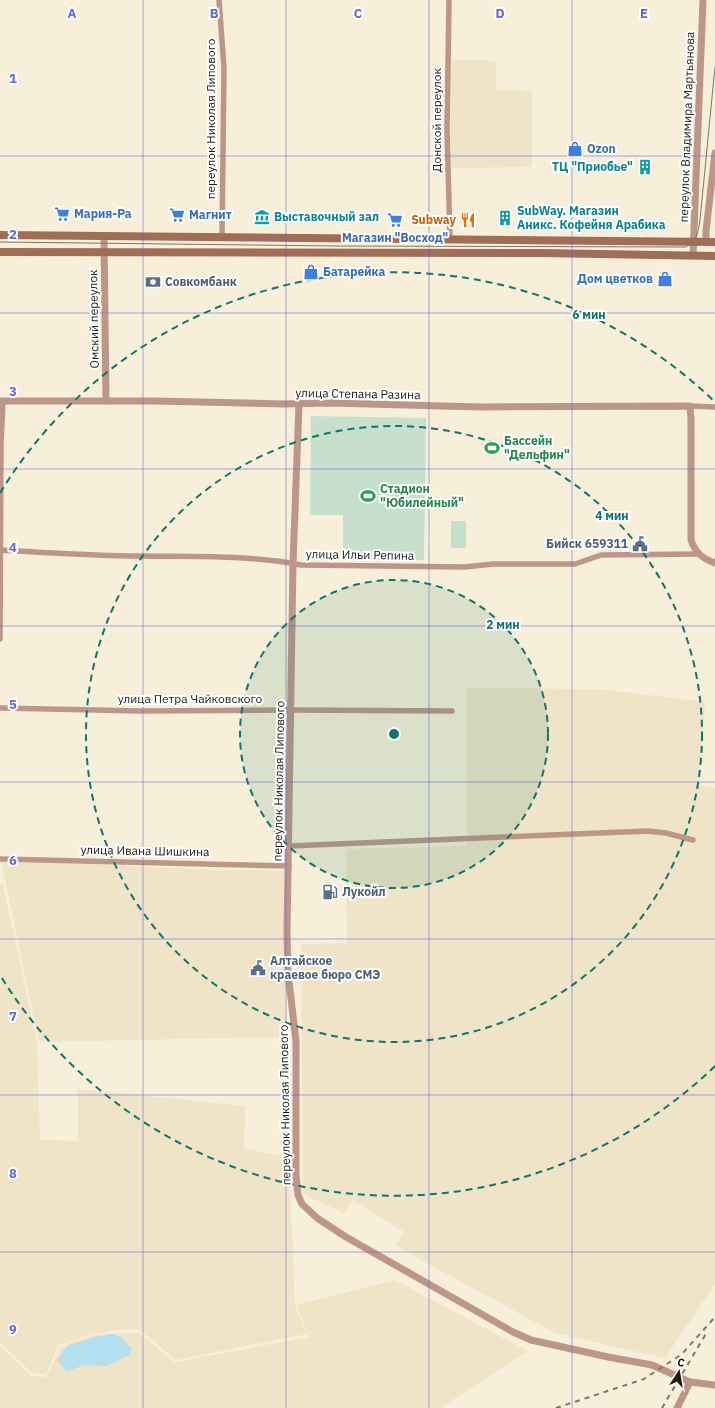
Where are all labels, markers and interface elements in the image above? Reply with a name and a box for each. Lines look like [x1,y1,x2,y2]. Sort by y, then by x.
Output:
text: A [68,5,77,22]
text: B [210,5,219,22]
text: C [354,5,363,22]
text: D [495,5,505,22]
text: E [640,5,648,22]
street label: переулок Владимира Мартьянова [676,31,697,223]
street label: переулок Николая Липового [203,38,218,199]
street label: Донской переулок [429,67,444,172]
text: 1 [9,70,17,87]
shop icon: Ozon [566,140,584,158]
place label: Ozon [587,141,616,156]
building icon: ТЦ "Приобье" [636,158,654,176]
place label: ТЦ "Приобье" [552,159,633,174]
place label: SubWay. Магазин Аникс. Кофейня Арабика [517,203,666,232]
supermarket icon: Мария-Ра [53,205,71,223]
place label: Мария-Ра [74,206,132,221]
supermarket icon: Магнит [168,206,186,224]
place label: Магнит [189,207,232,222]
museum icon: Выставочный зал [253,208,271,226]
place label: Выставочный зал [274,209,379,224]
building icon: SubWay. Магазин Аникс. Кофейня Арабика [496,209,514,227]
supermarket icon: Магазин "Восход" [386,211,404,229]
restaurant icon: Subway [459,211,477,229]
place label: Subway [411,212,457,227]
text: 2 [9,226,17,243]
place label: Магазин "Восход" [342,230,448,245]
shop icon: Батарейка [302,263,320,281]
place label: Батарейка [323,264,386,279]
street label: Омский переулок [85,269,102,369]
shop icon: Дом цветков [656,270,674,288]
place label: Дом цветков [577,271,653,286]
bank icon: Совкомбанк [144,273,162,291]
place label: Совкомбанк [165,274,237,289]
text: 6 мин [572,307,606,322]
text: 3 [9,383,17,400]
street label: улица Степана Разина [295,385,421,402]
place label: Бассейн "Дельфин" [504,433,570,462]
sports icon: Бассейн "Дельфин" [483,439,501,457]
place label: Стадион "Юбилейный" [380,481,464,510]
sports icon: Стадион "Юбилейный" [359,487,377,505]
text: 4 мин [595,508,629,523]
public building icon: Бийск 659311 [631,535,649,553]
place label: Бийск 659311 [546,536,628,551]
text: 4 [9,539,17,556]
street label: улица Ильи Репина [306,546,415,563]
text: 2 мин [486,617,520,632]
street label: улица Петра Чайковского [118,691,263,706]
text: 5 [9,696,17,713]
street label: переулок Николая Липового [270,700,287,861]
centre of rings [387,727,401,741]
street label: улица Ивана Шишкина [80,842,210,859]
text: 6 [9,852,17,869]
fuel station icon: Лукойл [321,883,339,901]
place label: Лукойл [342,884,386,899]
place label: Алтайское краевое бюро СМЭ [270,953,380,982]
public building icon: Алтайское краевое бюро СМЭ [249,959,267,977]
text: 7 [9,1008,17,1025]
street label: переулок Николая Липового [276,1024,293,1185]
text: 8 [9,1165,17,1182]
text: 9 [9,1321,17,1338]
north arrow [659,1352,699,1392]
text: С [676,1355,686,1370]

